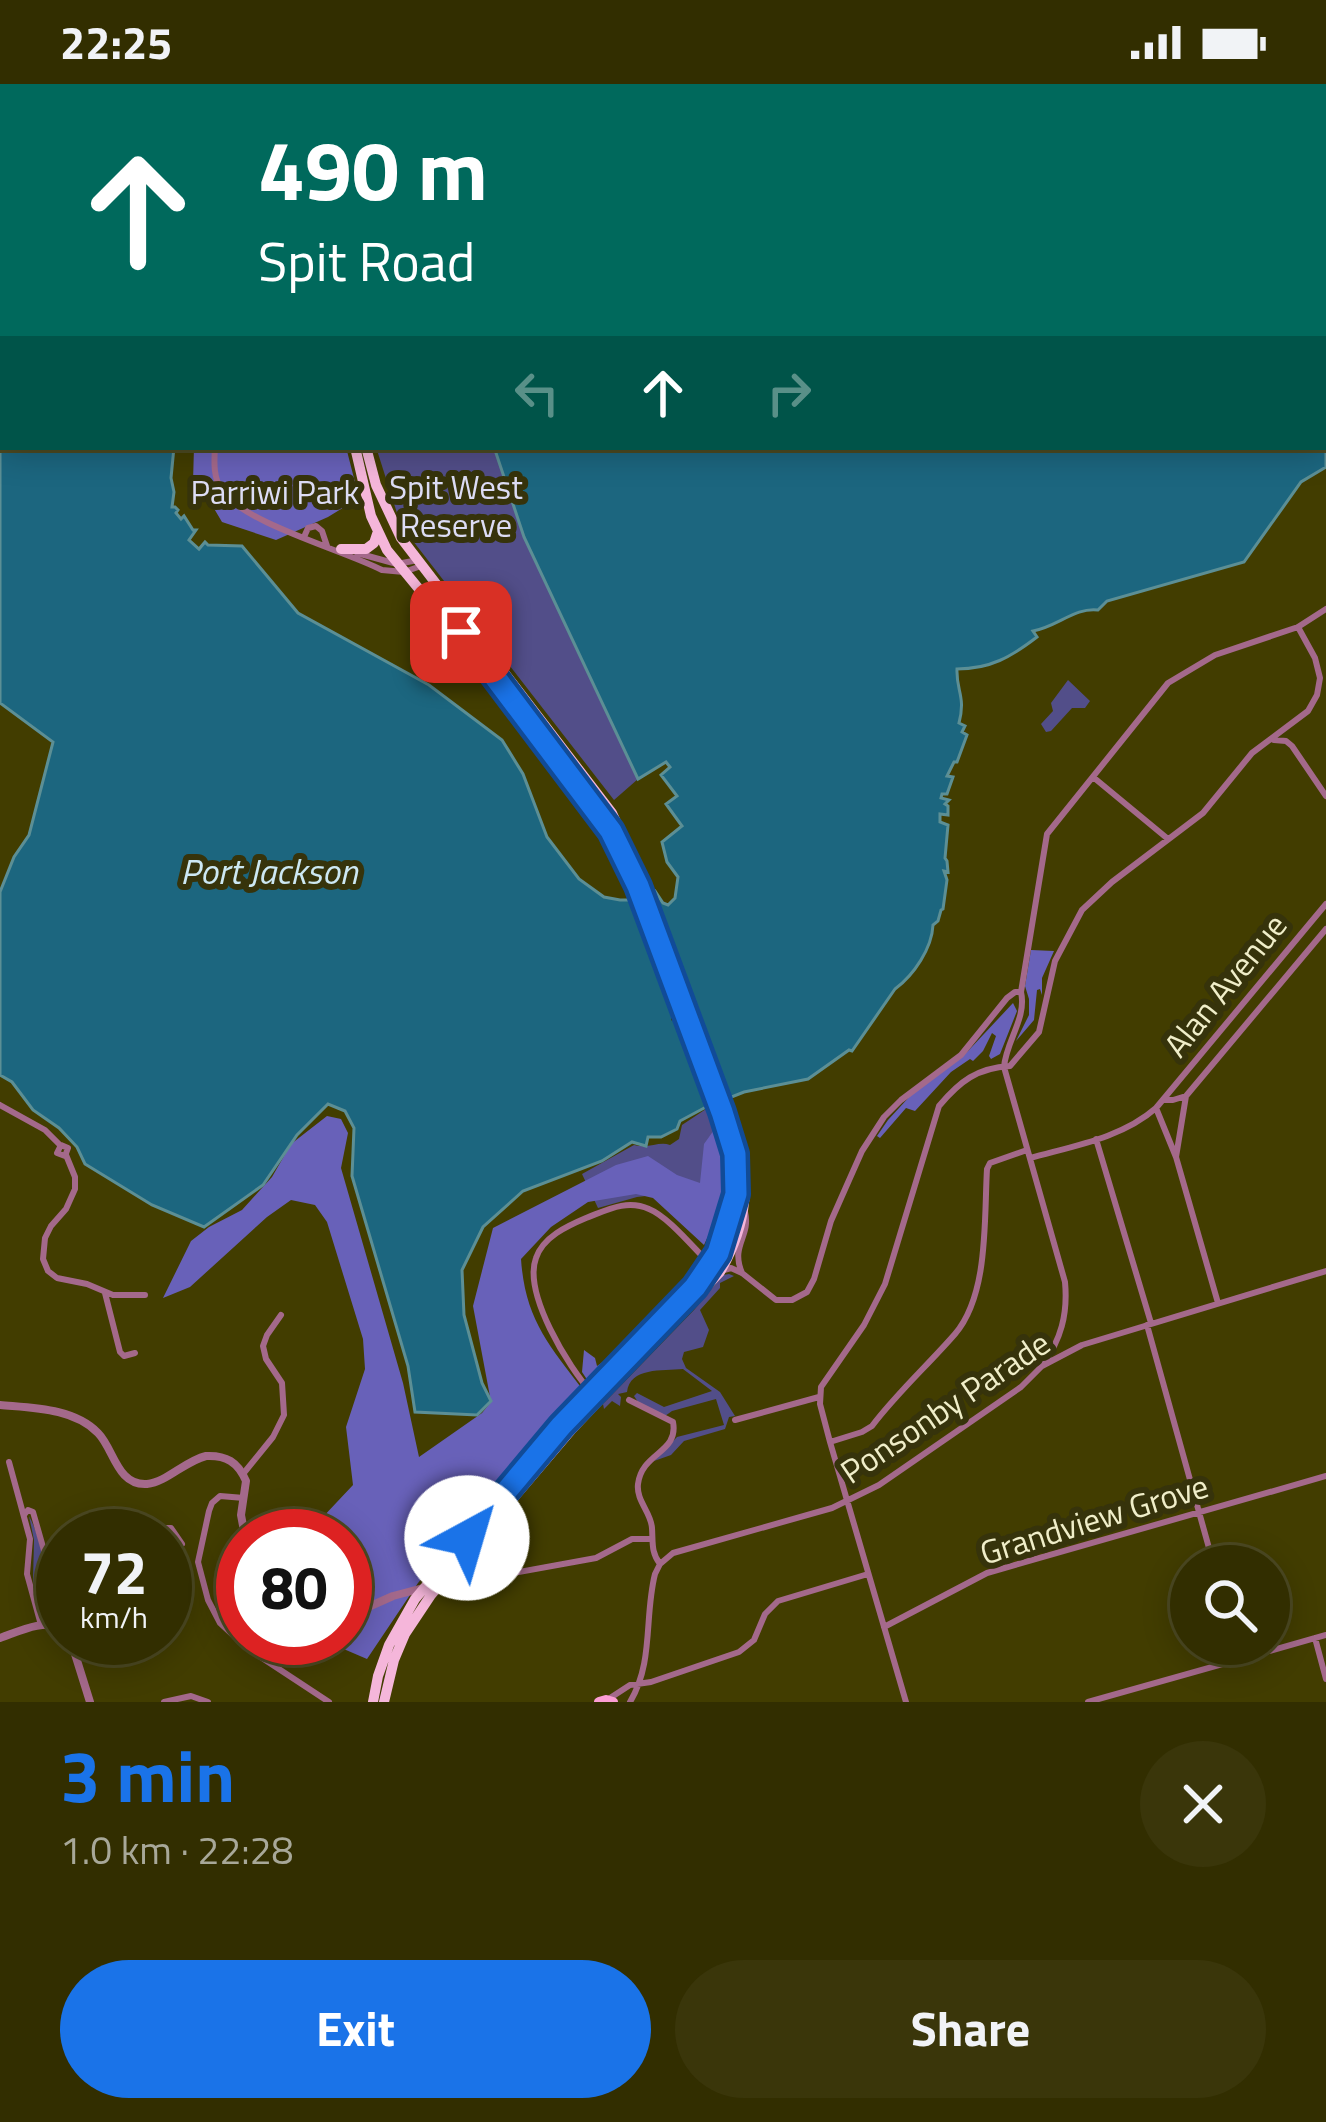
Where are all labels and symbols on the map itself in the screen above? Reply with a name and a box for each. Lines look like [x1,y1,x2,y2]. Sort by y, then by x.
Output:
park label: Spit West Reserve [389,462,523,550]
park label: Parriwi Park [191,467,360,517]
pin [410,581,512,683]
water label: Port Jackson [180,843,359,898]
street label: Alan Avenue [1151,902,1299,1068]
street label: Ponsonby Parade [830,1318,1060,1496]
street label: Grandview Grove [974,1461,1214,1577]
position arrow [404,1475,530,1601]
speed limit sign: 80 [216,1509,372,1665]

